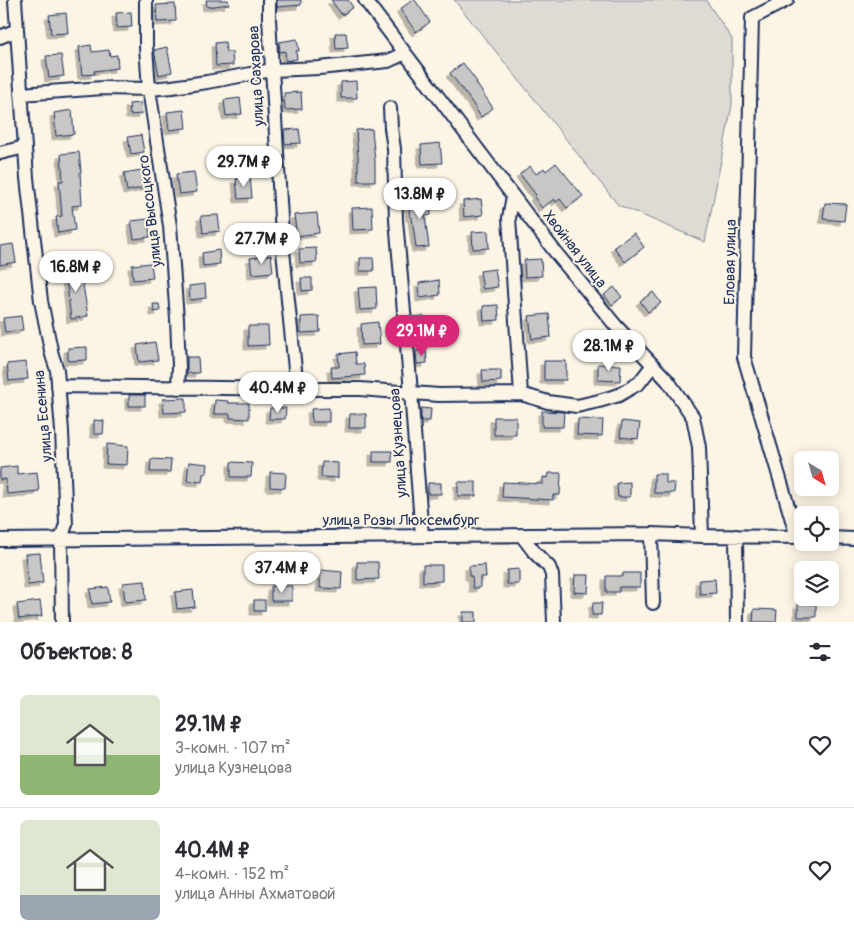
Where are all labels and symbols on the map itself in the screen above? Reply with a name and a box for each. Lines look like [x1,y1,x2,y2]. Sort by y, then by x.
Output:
street label: улица Сахарова [244,25,269,128]
pin: 29.7M ₽ [198,146,290,188]
street label: улица Высоцкого [134,154,167,269]
pin: 13.8M ₽ [374,178,466,220]
street label: Хвойная улица [539,207,611,292]
street label: Еловая улица [720,219,741,305]
pin: 27.7M ₽ [216,222,308,265]
pin: 16.8M ₽ [30,250,122,293]
pin: 29.1M ₽ [376,314,468,357]
pin: 28.1M ₽ [563,330,655,372]
street label: улица Есенина [30,369,57,464]
pin: 40.4M ₽ [232,372,324,414]
street label: улица Кузнецова [385,388,412,499]
north arrow [794,451,839,496]
street label: улица Розы Люксембург [322,511,479,530]
pin: 37.4M ₽ [236,552,328,594]

